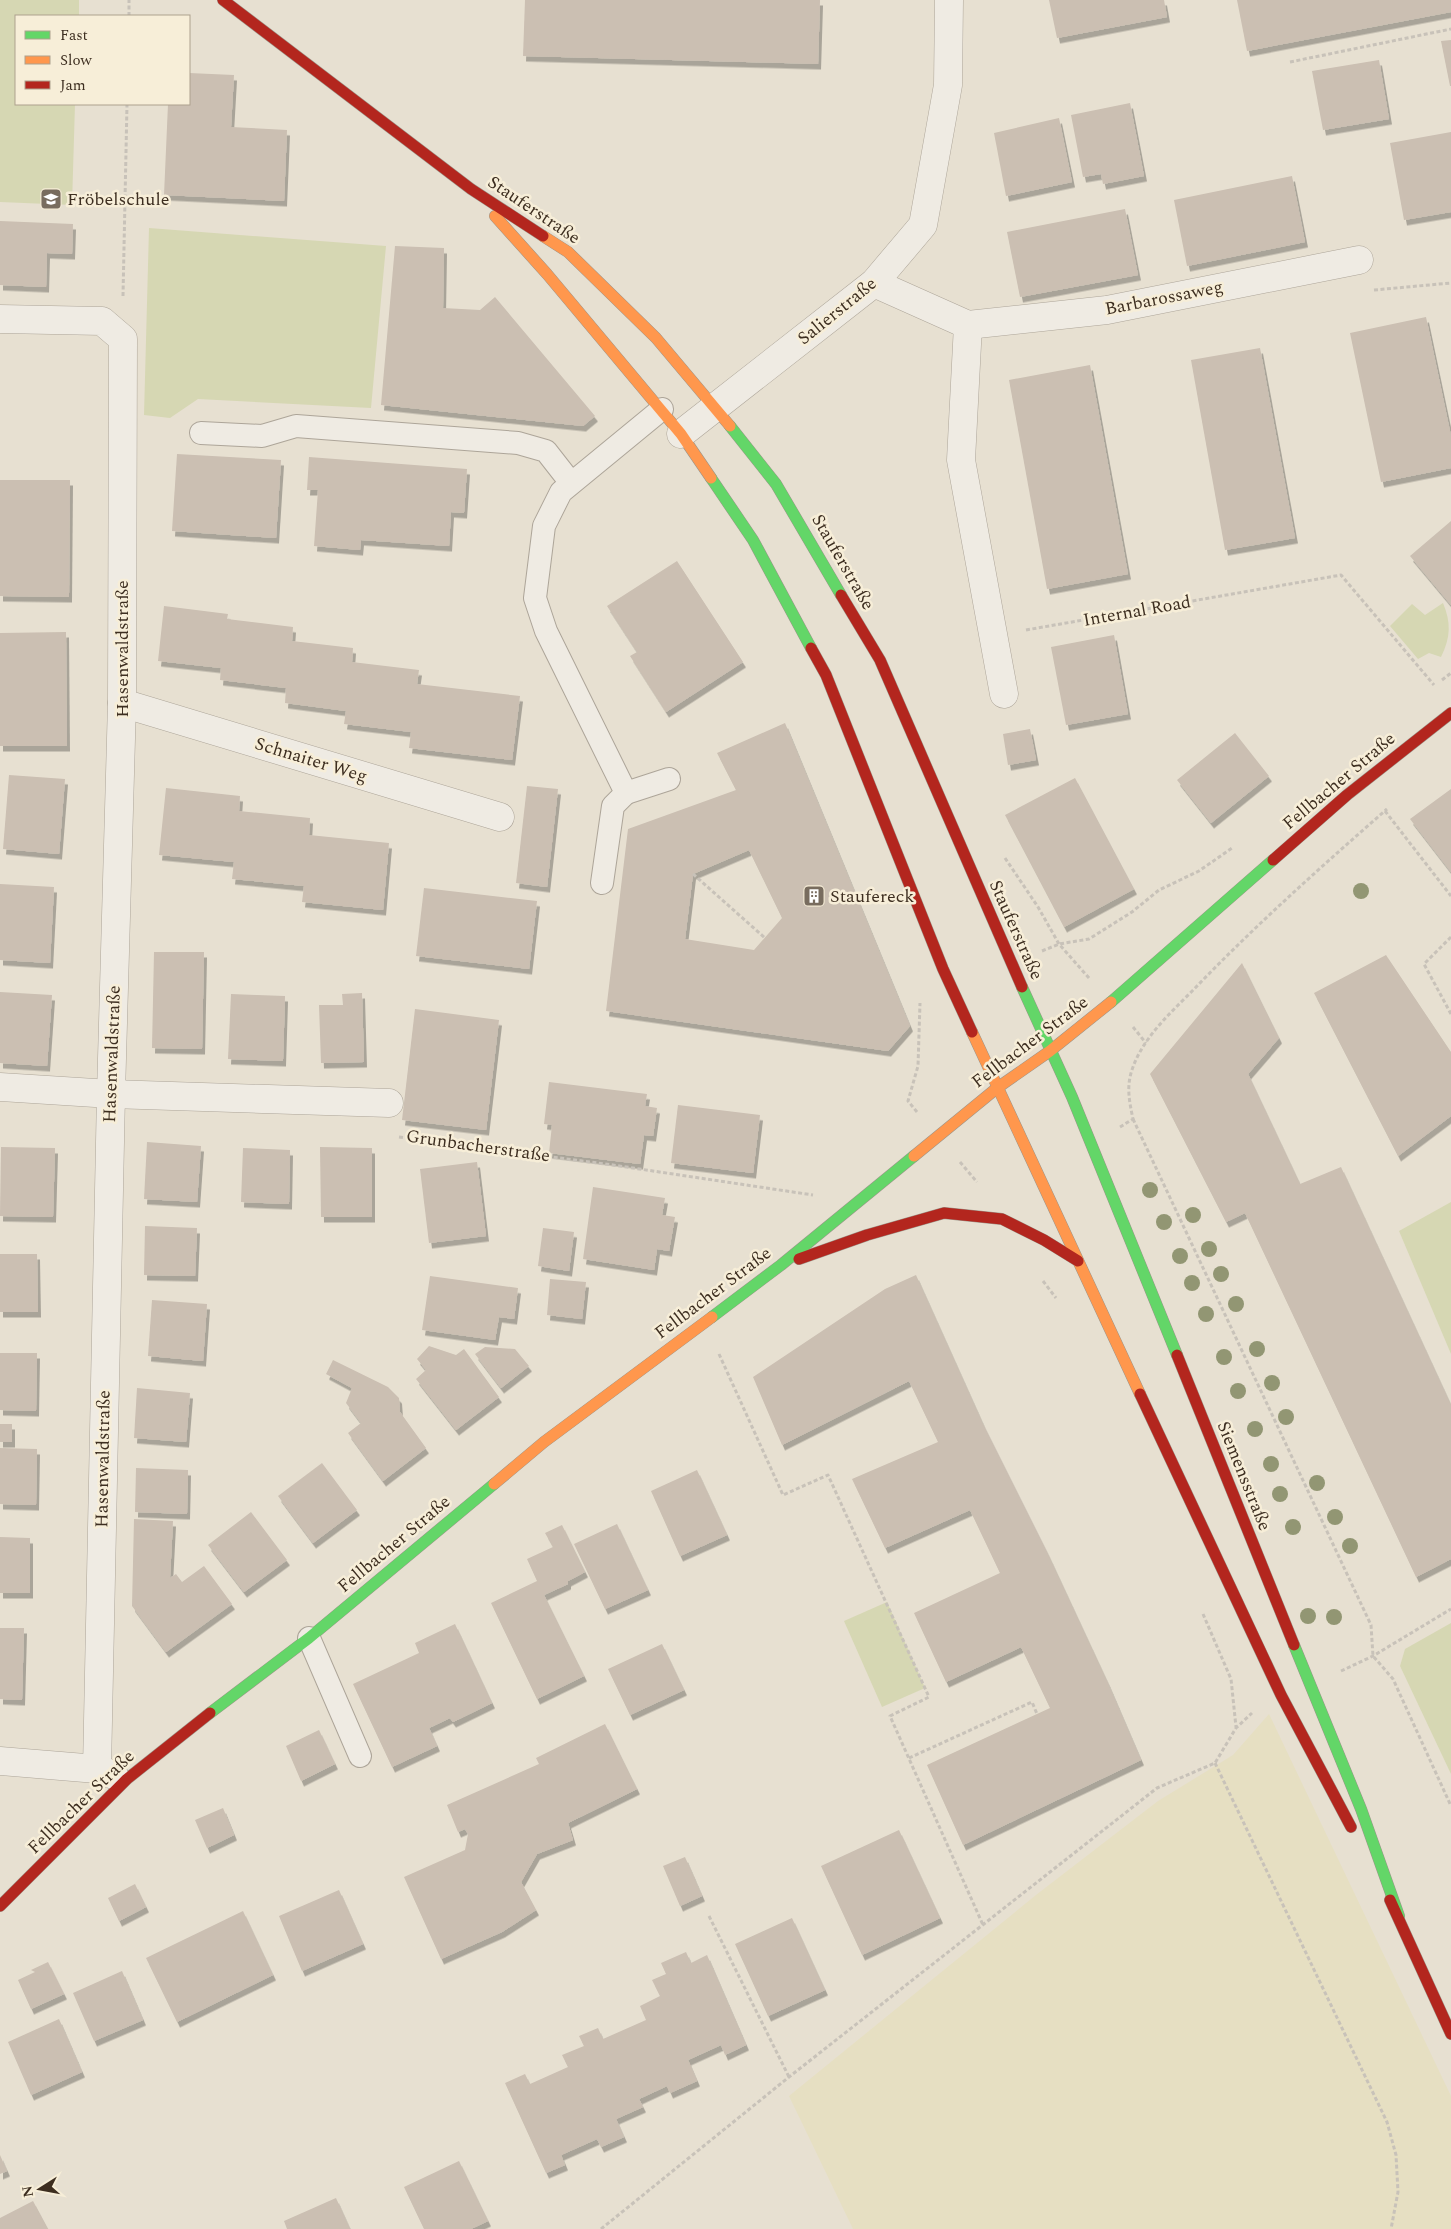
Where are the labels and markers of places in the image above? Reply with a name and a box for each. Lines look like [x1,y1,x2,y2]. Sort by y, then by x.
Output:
place label: Fröbelschule [67,186,169,213]
school or university icon: Fröbelschule [39,187,63,211]
place label: Staufereck [830,883,914,910]
building icon: Staufereck [802,884,826,908]

